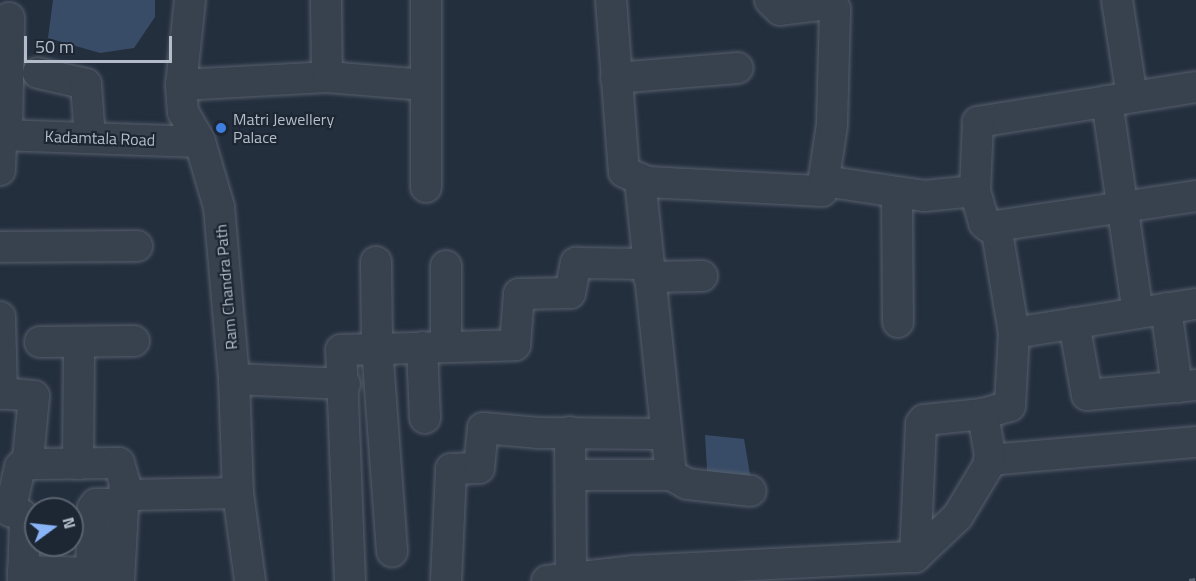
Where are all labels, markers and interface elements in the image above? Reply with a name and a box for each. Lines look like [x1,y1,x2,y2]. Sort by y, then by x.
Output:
scale bar [27,24,176,62]
text: 50 m [35,33,74,60]
place label: Matri Jewellery Palace [233,109,334,147]
marker: Matri Jewellery Palace [214,121,228,135]
street label: Kadamtala Road [44,126,156,150]
street label: Ram Chandra Path [211,223,241,351]
north arrow [24,497,84,557]
text: N [56,514,82,531]

